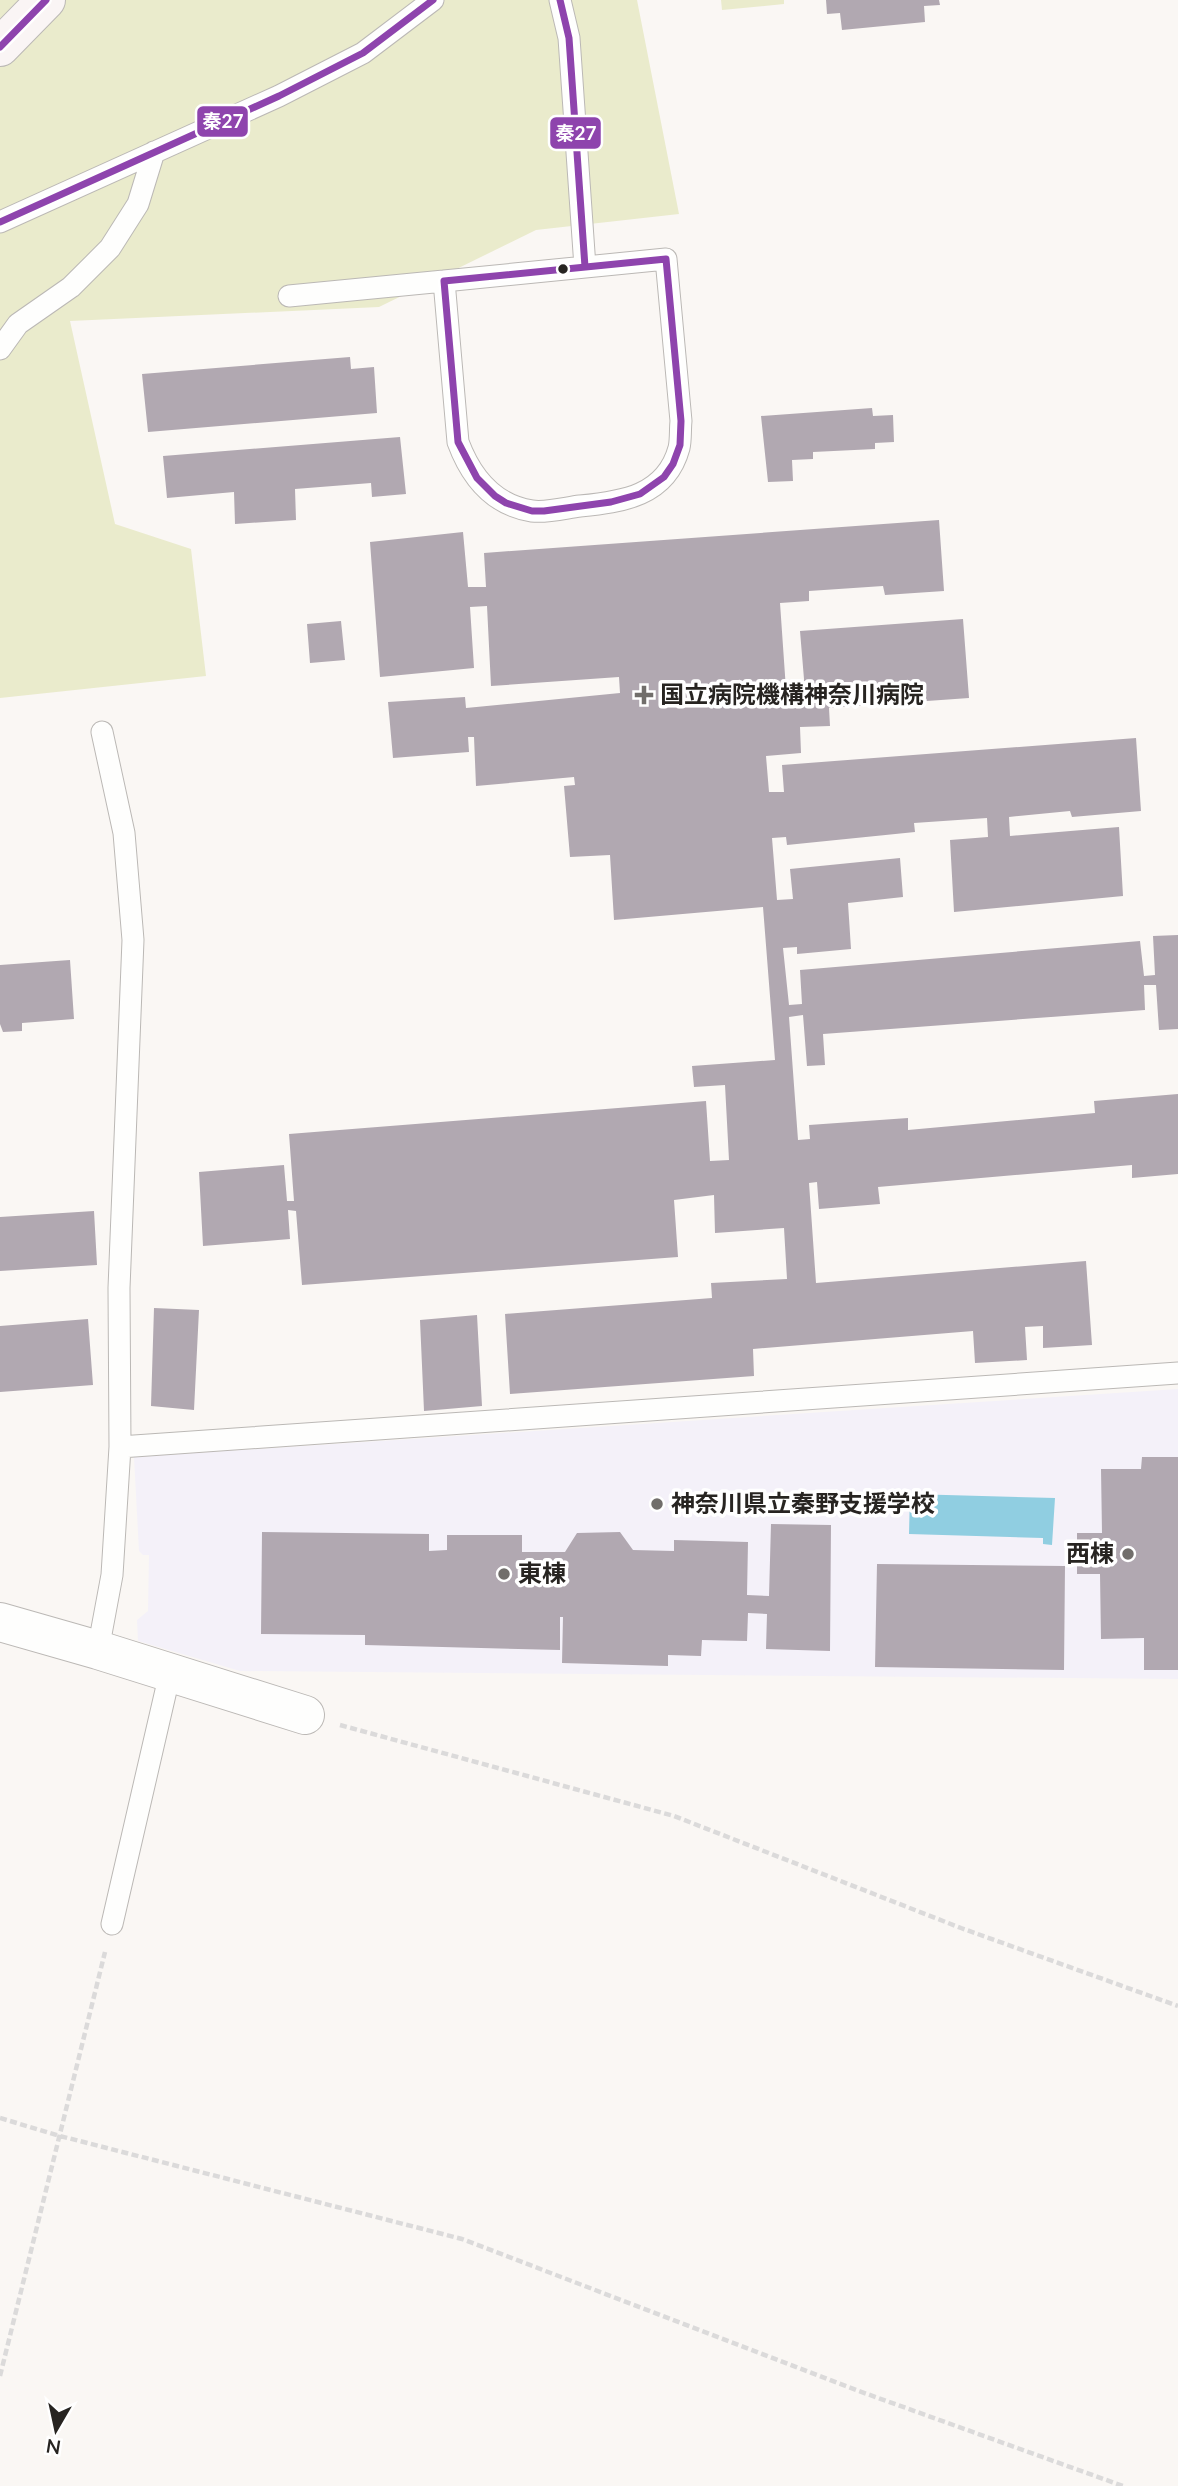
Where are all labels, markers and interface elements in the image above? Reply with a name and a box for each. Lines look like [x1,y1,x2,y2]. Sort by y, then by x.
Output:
line badge: 秦27 [196,105,249,138]
text: 秦27 [202,109,244,132]
line badge: 秦27 [549,116,602,150]
text: 秦27 [555,121,597,144]
unlabelled marker [556,262,570,276]
place label: 国立病院機構神奈川病院 [660,679,924,708]
marker: 国立病院機構神奈川病院 [634,685,654,705]
place label: 神奈川県立秦野支援学校 [671,1488,935,1517]
marker: 神奈川県立秦野支援学校 [649,1496,665,1512]
place label: 西棟 [1066,1538,1114,1567]
marker: 西棟 [1120,1546,1136,1562]
place label: 東棟 [518,1558,566,1587]
marker: 東棟 [496,1566,512,1582]
north arrow [21,2395,91,2465]
text: N [44,2435,62,2460]

